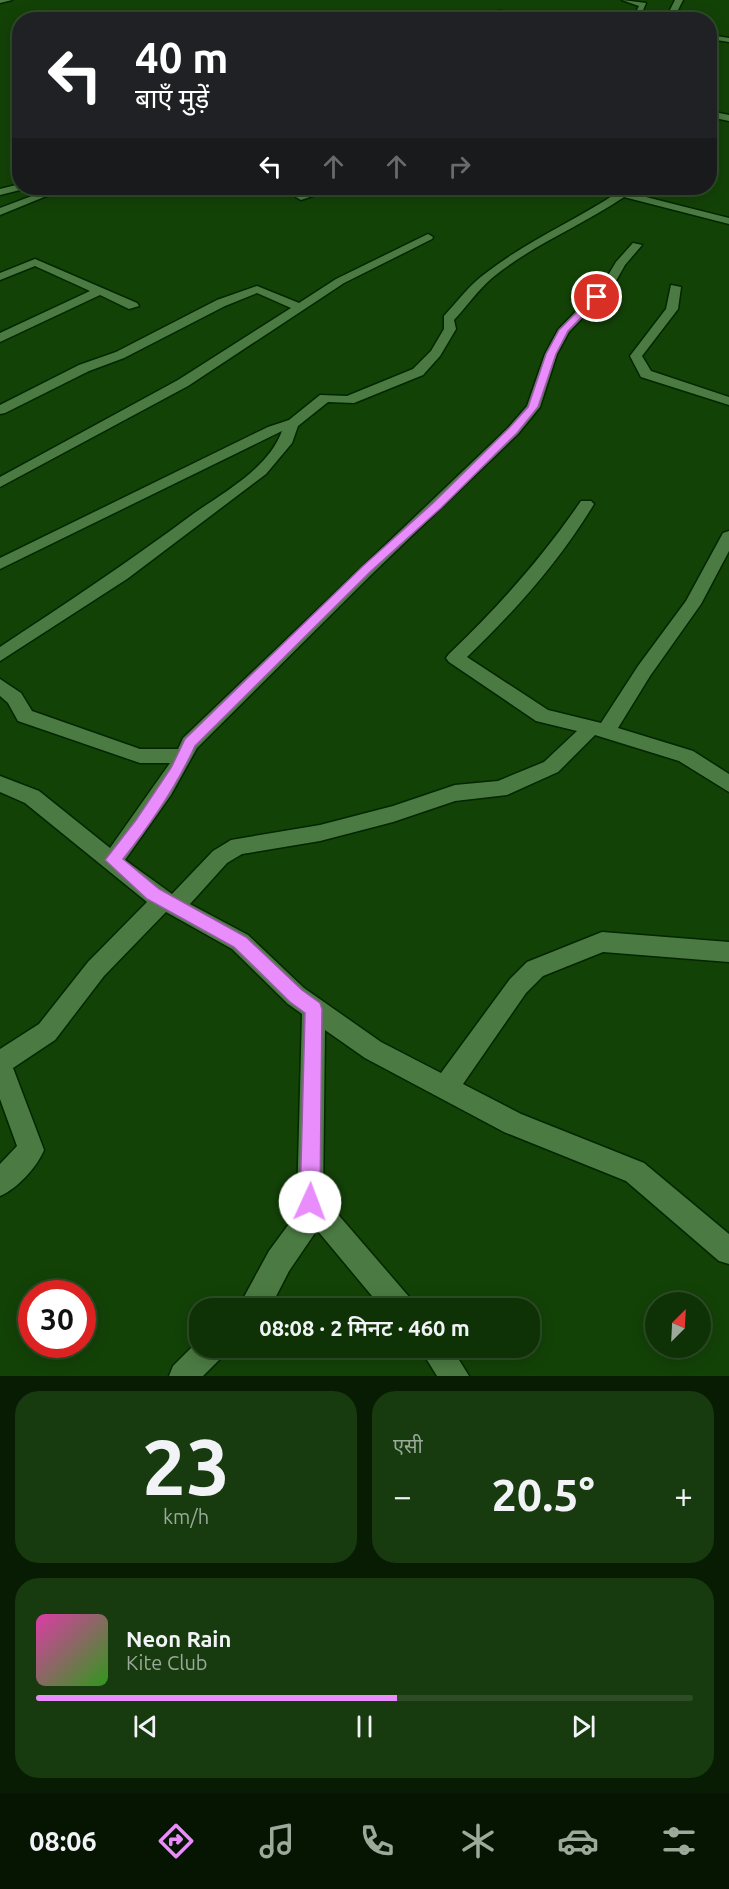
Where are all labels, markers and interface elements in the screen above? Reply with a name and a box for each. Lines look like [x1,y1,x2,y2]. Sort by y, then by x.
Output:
text: 40 m [135,34,229,81]
icon: left [36,36,114,114]
text: बाएँ मुड़ें [135,83,209,113]
icon: left [254,150,287,183]
icon: ahead [317,150,350,183]
icon: ahead [380,150,413,183]
icon: right [443,150,476,183]
pin [571,271,622,322]
icon: arrive [580,280,613,313]
position arrow [278,1170,342,1234]
speed limit sign: 30 [18,1280,96,1358]
north arrow [645,1292,711,1358]
map controls [645,1292,711,1358]
text: 08:08 · 2 मिनट · 460 m [259,1315,470,1340]
text: 23 [142,1422,230,1510]
text: एसी [393,1434,423,1457]
text: 20.5° [491,1469,595,1520]
text: − [393,1477,412,1514]
text: + [674,1477,693,1514]
text: km/h [163,1505,209,1528]
text: Neon Rain [126,1626,231,1651]
text: Kite Club [126,1651,208,1674]
icon: previous [129,1710,162,1743]
icon: pause [348,1710,381,1743]
icon: next [567,1710,600,1743]
icon: directions [155,1820,197,1862]
icon: music [256,1820,298,1862]
icon: phone [356,1820,398,1862]
icon: climate [457,1820,499,1862]
icon: car [557,1820,599,1862]
icon: filters [658,1820,700,1862]
text: 08:06 [29,1826,97,1856]

